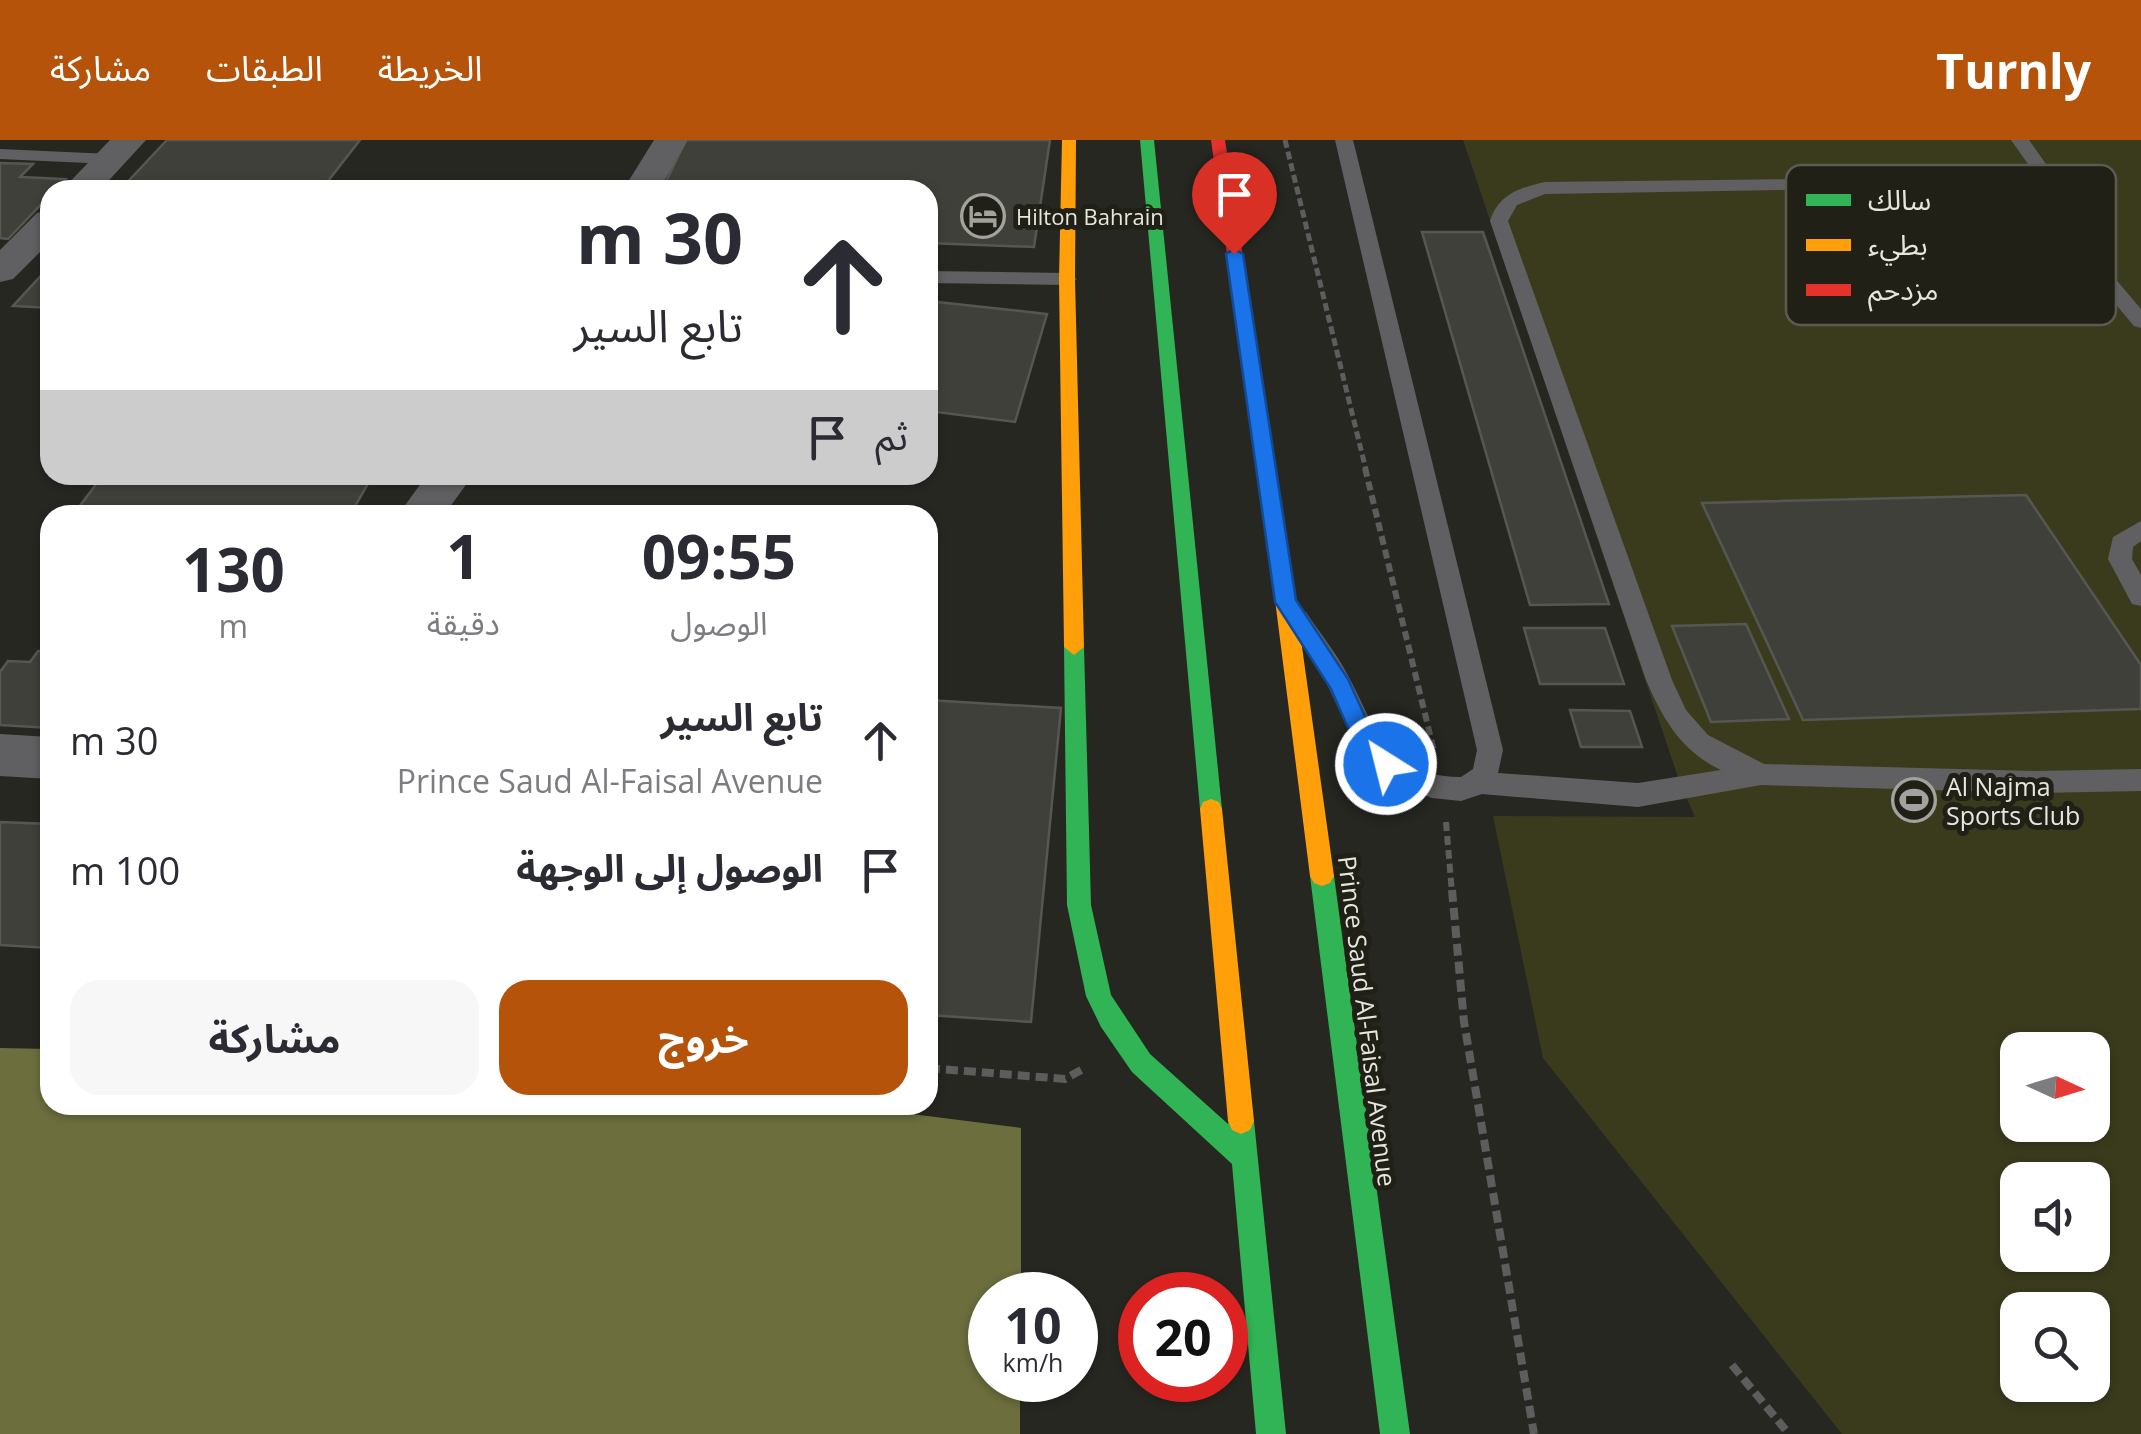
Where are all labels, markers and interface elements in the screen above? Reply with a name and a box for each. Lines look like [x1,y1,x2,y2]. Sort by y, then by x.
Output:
text: Turnly [1936,38,2091,103]
text: مشاركة [50,44,151,91]
text: الطبقات [206,44,323,91]
text: الخريطة [378,44,483,91]
pin [1192,152,1277,255]
legend [1786,165,2116,325]
icon: arrive [1207,167,1262,222]
text: سالك [1868,180,1931,218]
text: 30 m [576,189,743,285]
hotel icon: Hilton Bahrain [960,193,1006,239]
place label: Hilton Bahrain [1016,201,1164,231]
icon: ahead [778,220,908,350]
text: بطيء [1868,225,1928,266]
text: مزدحم [1868,270,1939,312]
text: تابع السير [573,294,743,355]
text: ثم [875,409,908,461]
icon: arrive [800,410,855,465]
text: 1 [446,515,480,597]
text: 09:55 [642,515,796,597]
text: 130 [182,528,285,610]
text: دقيقة [427,601,500,644]
text: الوصول [670,601,768,644]
text: m [219,604,248,647]
text: تابع السير [661,690,823,742]
position arrow [1334,712,1438,816]
icon: ahead [853,713,908,768]
text: 30 m [70,714,159,766]
text: Prince Saud Al-Faisal Avenue [397,759,823,802]
place label: Al Najma Sports Club [1946,769,2080,832]
sports icon: Al Najma Sports Club [1891,777,1937,823]
text: الوصول إلى الوجهة [516,841,823,893]
icon: arrive [853,843,908,898]
text: 100 m [70,844,180,896]
street label: Prince Saud Al-Faisal Avenue [1331,854,1405,1188]
button: مشاركة [70,980,479,1095]
button: خروج [499,980,908,1095]
north arrow [2000,1032,2110,1142]
map controls [2000,1032,2110,1402]
button: sound [2000,1162,2110,1272]
speed limit sign: 20 [1118,1272,1248,1402]
text: 10 [1004,1291,1062,1359]
button: search [2000,1292,2110,1402]
text: km/h [1003,1345,1063,1379]

